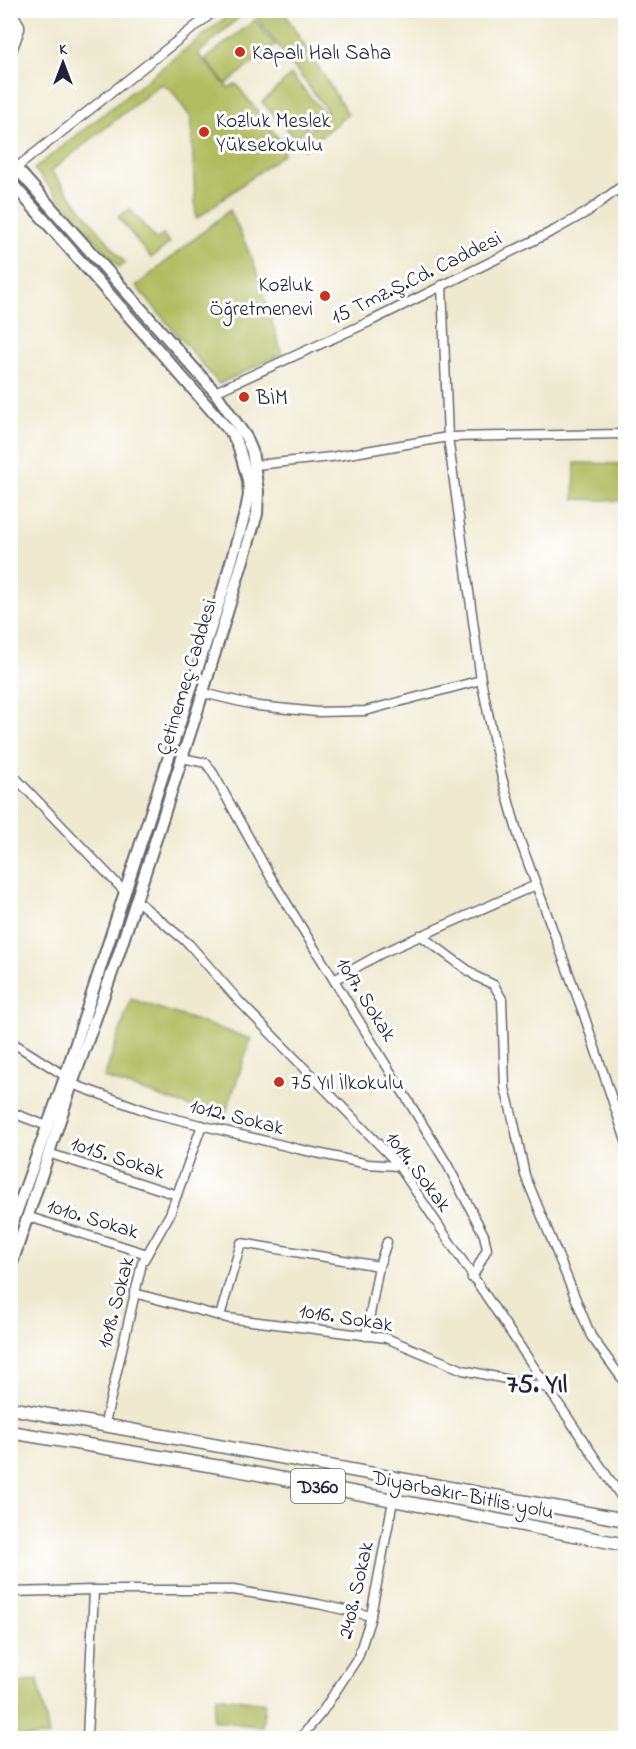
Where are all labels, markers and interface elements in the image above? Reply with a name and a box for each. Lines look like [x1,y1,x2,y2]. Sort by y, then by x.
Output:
north arrow [33,33,93,93]
text: K [59,38,68,62]
place label: Kapalı Halı Saha [252,39,391,69]
marker: Kapalı Halı Saha [233,45,247,59]
place label: Kozluk Meslek Yüksekokulu [216,107,332,161]
marker: Kozluk Meslek Yüksekokulu [197,125,211,139]
street label: 15 Tmz.Ş.Cd. Caddesi [327,224,507,333]
place label: Kozluk Öğretmenevi [209,271,314,327]
marker: Kozluk Öğretmenevi [318,289,332,303]
place label: BİM [255,384,288,414]
marker: BİM [237,390,251,404]
street label: Çetinemeç Caddesi [150,596,226,760]
street label: 1017. Sokak [328,952,403,1049]
place label: 75 Yıl İlkokulu [291,1069,404,1099]
marker: 75 Yıl İlkokulu [272,1075,286,1089]
street label: 1012. Sokak [186,1092,287,1144]
street label: 1014. Sokak [377,1126,458,1219]
street label: 1015. Sokak [66,1130,169,1188]
street label: 1010. Sokak [43,1192,143,1248]
street label: 1018. Sokak [90,1253,144,1351]
street label: 1016. Sokak [297,1297,396,1341]
district label: 75. Yıl [507,1366,567,1405]
street label: Diyarbakır-Bitlis yolu [368,1463,556,1530]
road number: D360 [291,1469,345,1503]
street label: 2408. Sokak [331,1538,383,1642]

